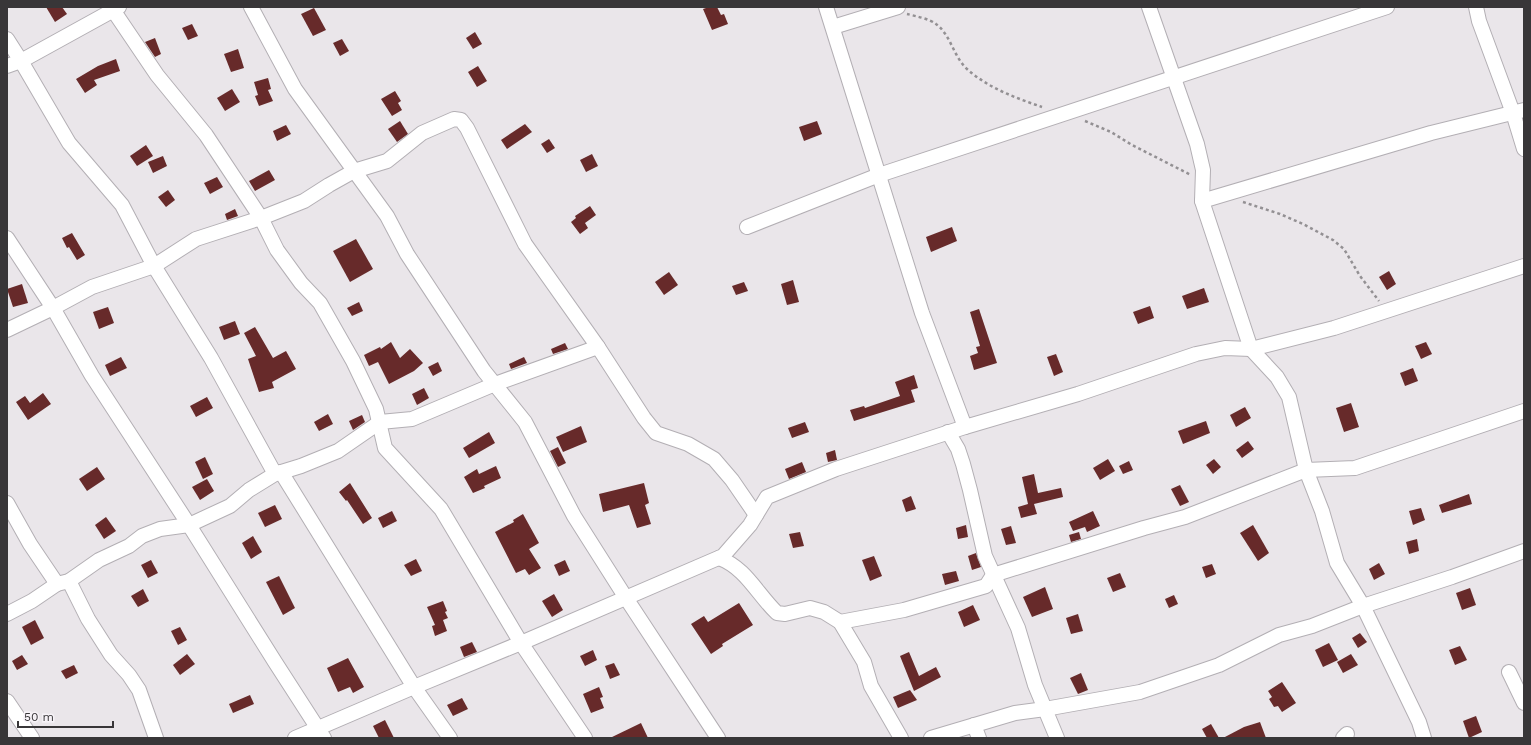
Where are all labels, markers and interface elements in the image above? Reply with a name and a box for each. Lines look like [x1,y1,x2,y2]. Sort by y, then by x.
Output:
scale bar [18,703,113,729]
text: 50 m [24,710,54,724]

